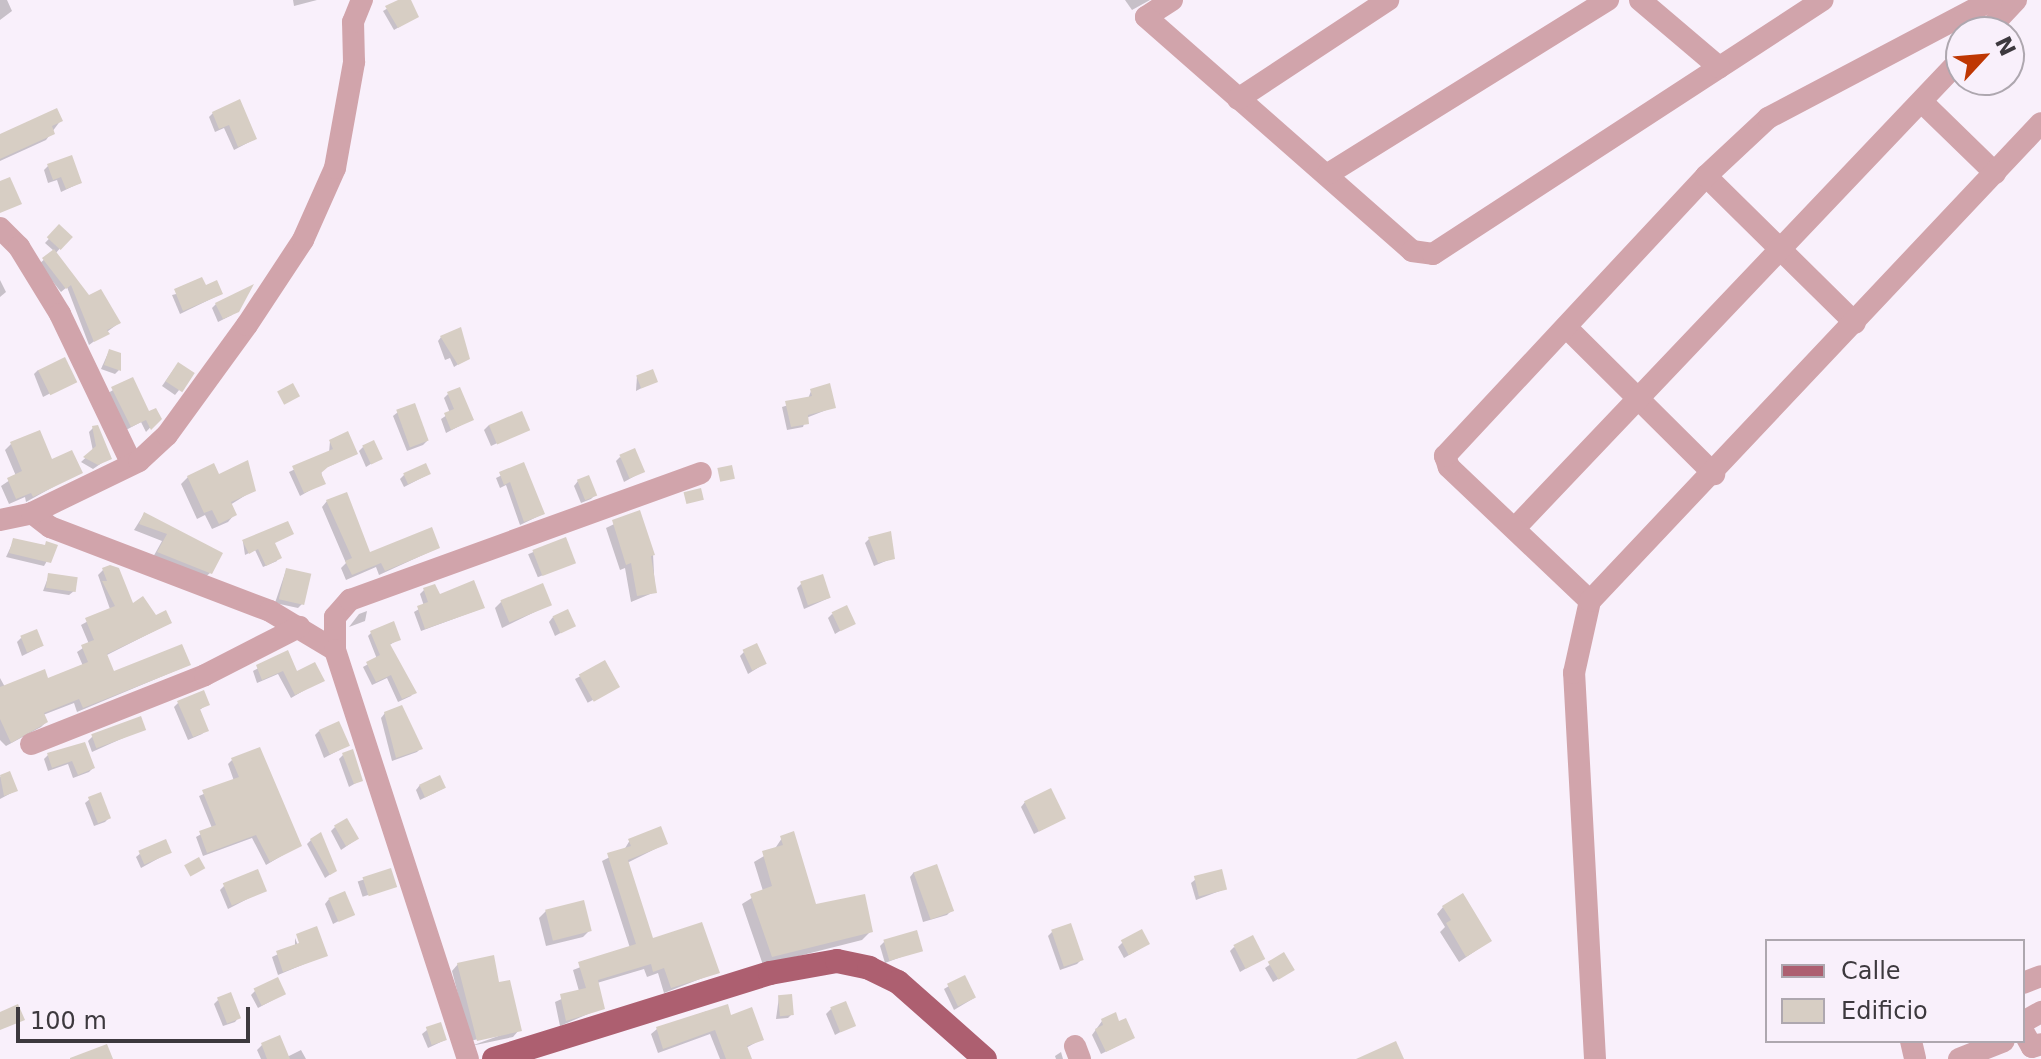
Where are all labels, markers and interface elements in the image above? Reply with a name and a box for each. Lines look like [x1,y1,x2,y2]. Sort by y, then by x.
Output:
north arrow [1945,16,2025,96]
text: N [1990,32,2020,60]
legend [1765,939,2025,1043]
text: Calle [1841,957,1901,985]
scale bar [20,991,254,1041]
text: Edificio [1841,997,1928,1025]
text: 100 m [30,1007,107,1035]

